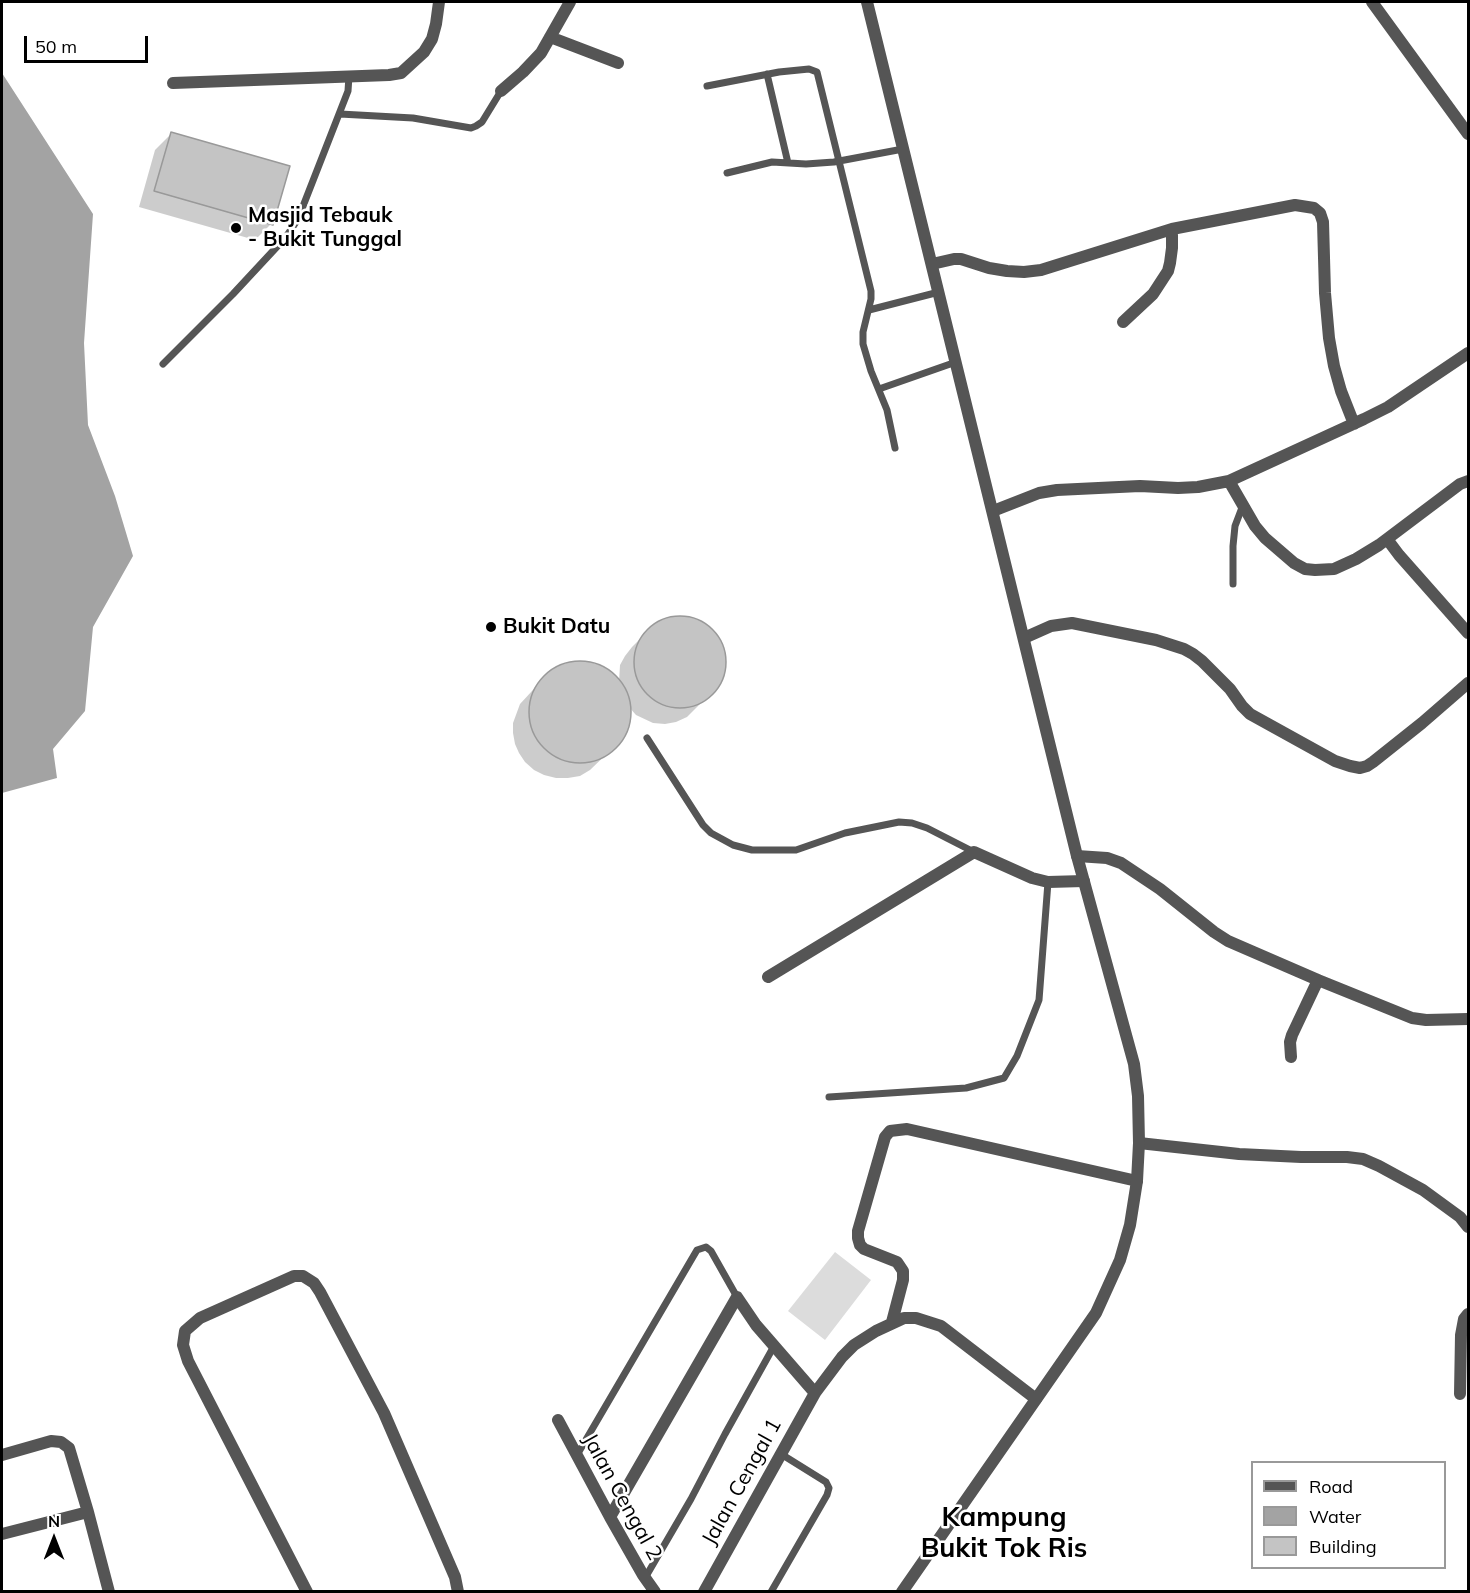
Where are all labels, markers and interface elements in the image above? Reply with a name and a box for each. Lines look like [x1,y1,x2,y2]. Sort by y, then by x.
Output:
scale bar [27,24,152,62]
text: 50 m [35,35,77,58]
place label: Masjid Tebauk - Bukit Tunggal [248,203,402,253]
marker: Masjid Tebauk - Bukit Tunggal [229,221,243,235]
place label: Bukit Datu [503,614,610,640]
marker: Bukit Datu [484,620,498,634]
street label: Jalan Cengal 1 [697,1414,787,1550]
street label: Jalan Cengal 2 [577,1429,667,1565]
legend [1251,1461,1446,1569]
text: Road [1309,1475,1353,1498]
district label: Kampung Bukit Tok Ris [921,1502,1087,1565]
text: Water [1309,1505,1361,1528]
north arrow [24,1509,84,1569]
text: N [48,1511,60,1531]
text: Building [1309,1535,1377,1558]

